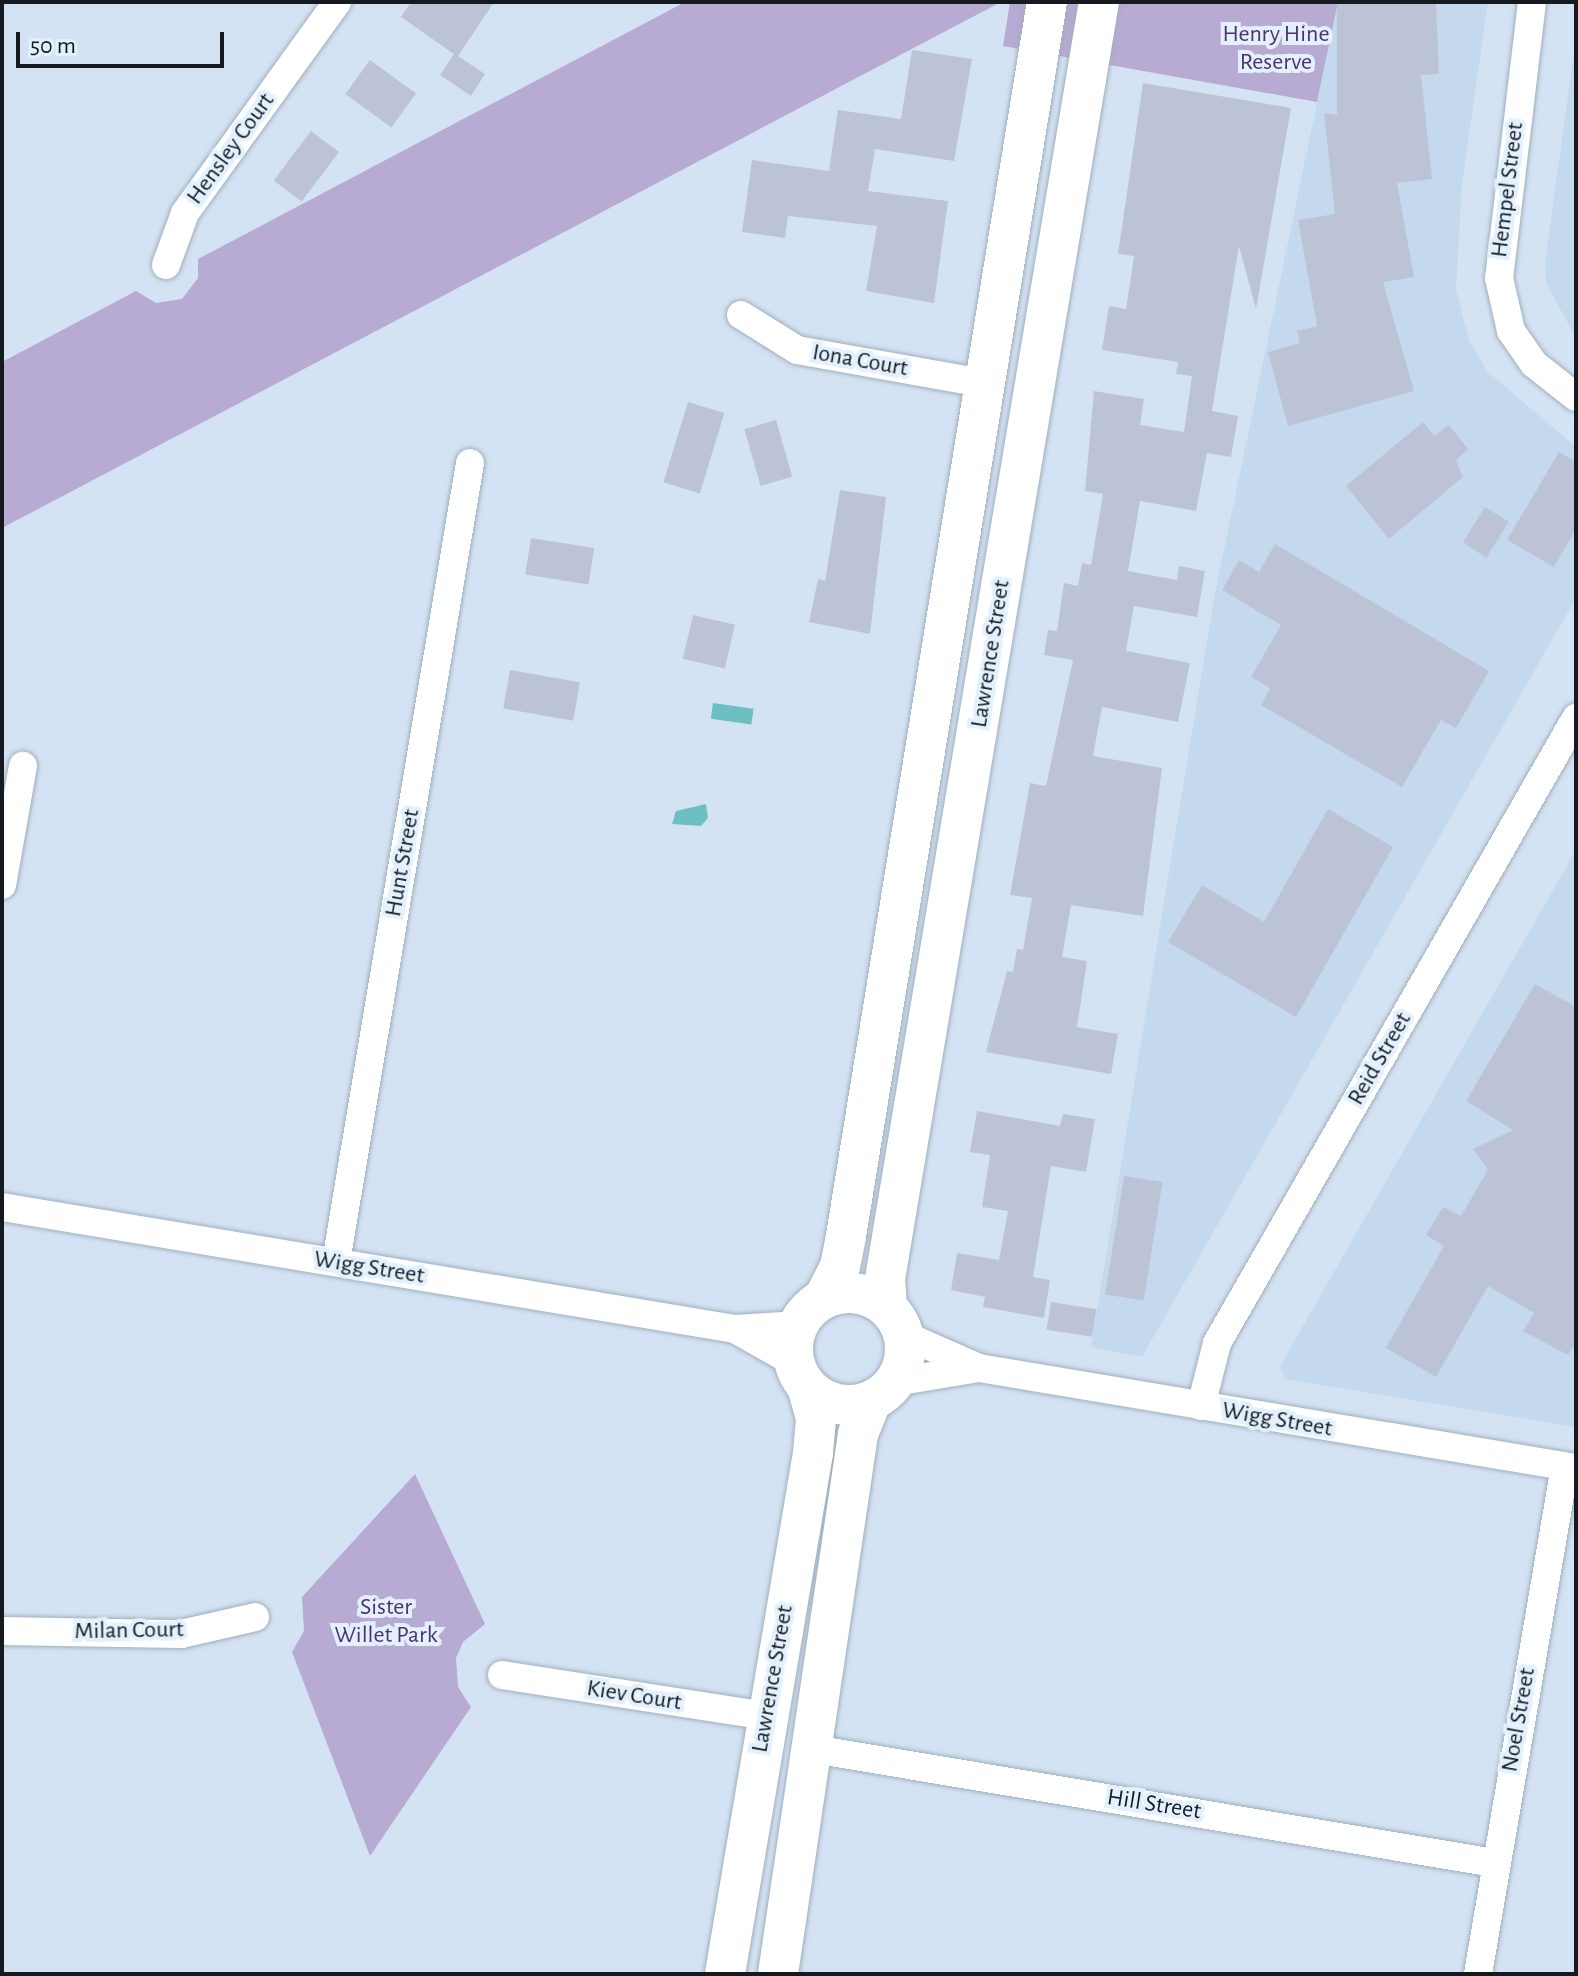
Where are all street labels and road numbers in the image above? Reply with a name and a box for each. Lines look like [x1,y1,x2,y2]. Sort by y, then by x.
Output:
street label: Hensley Court [181,88,281,210]
street label: Hempel Street [1485,121,1531,259]
street label: Iona Court [810,338,910,384]
street label: Lawrence Street [965,578,1017,730]
street label: Hunt Street [379,807,427,919]
street label: Reid Street [1342,1008,1418,1110]
street label: Wigg Street [312,1245,426,1291]
street label: Wigg Street [1220,1396,1334,1444]
street label: Lawrence Street [746,1603,800,1755]
street label: Milan Court [74,1616,184,1646]
street label: Noel Street [1496,1666,1542,1774]
street label: Kiev Court [585,1674,683,1718]
street label: Hill Street [1105,1783,1203,1827]

